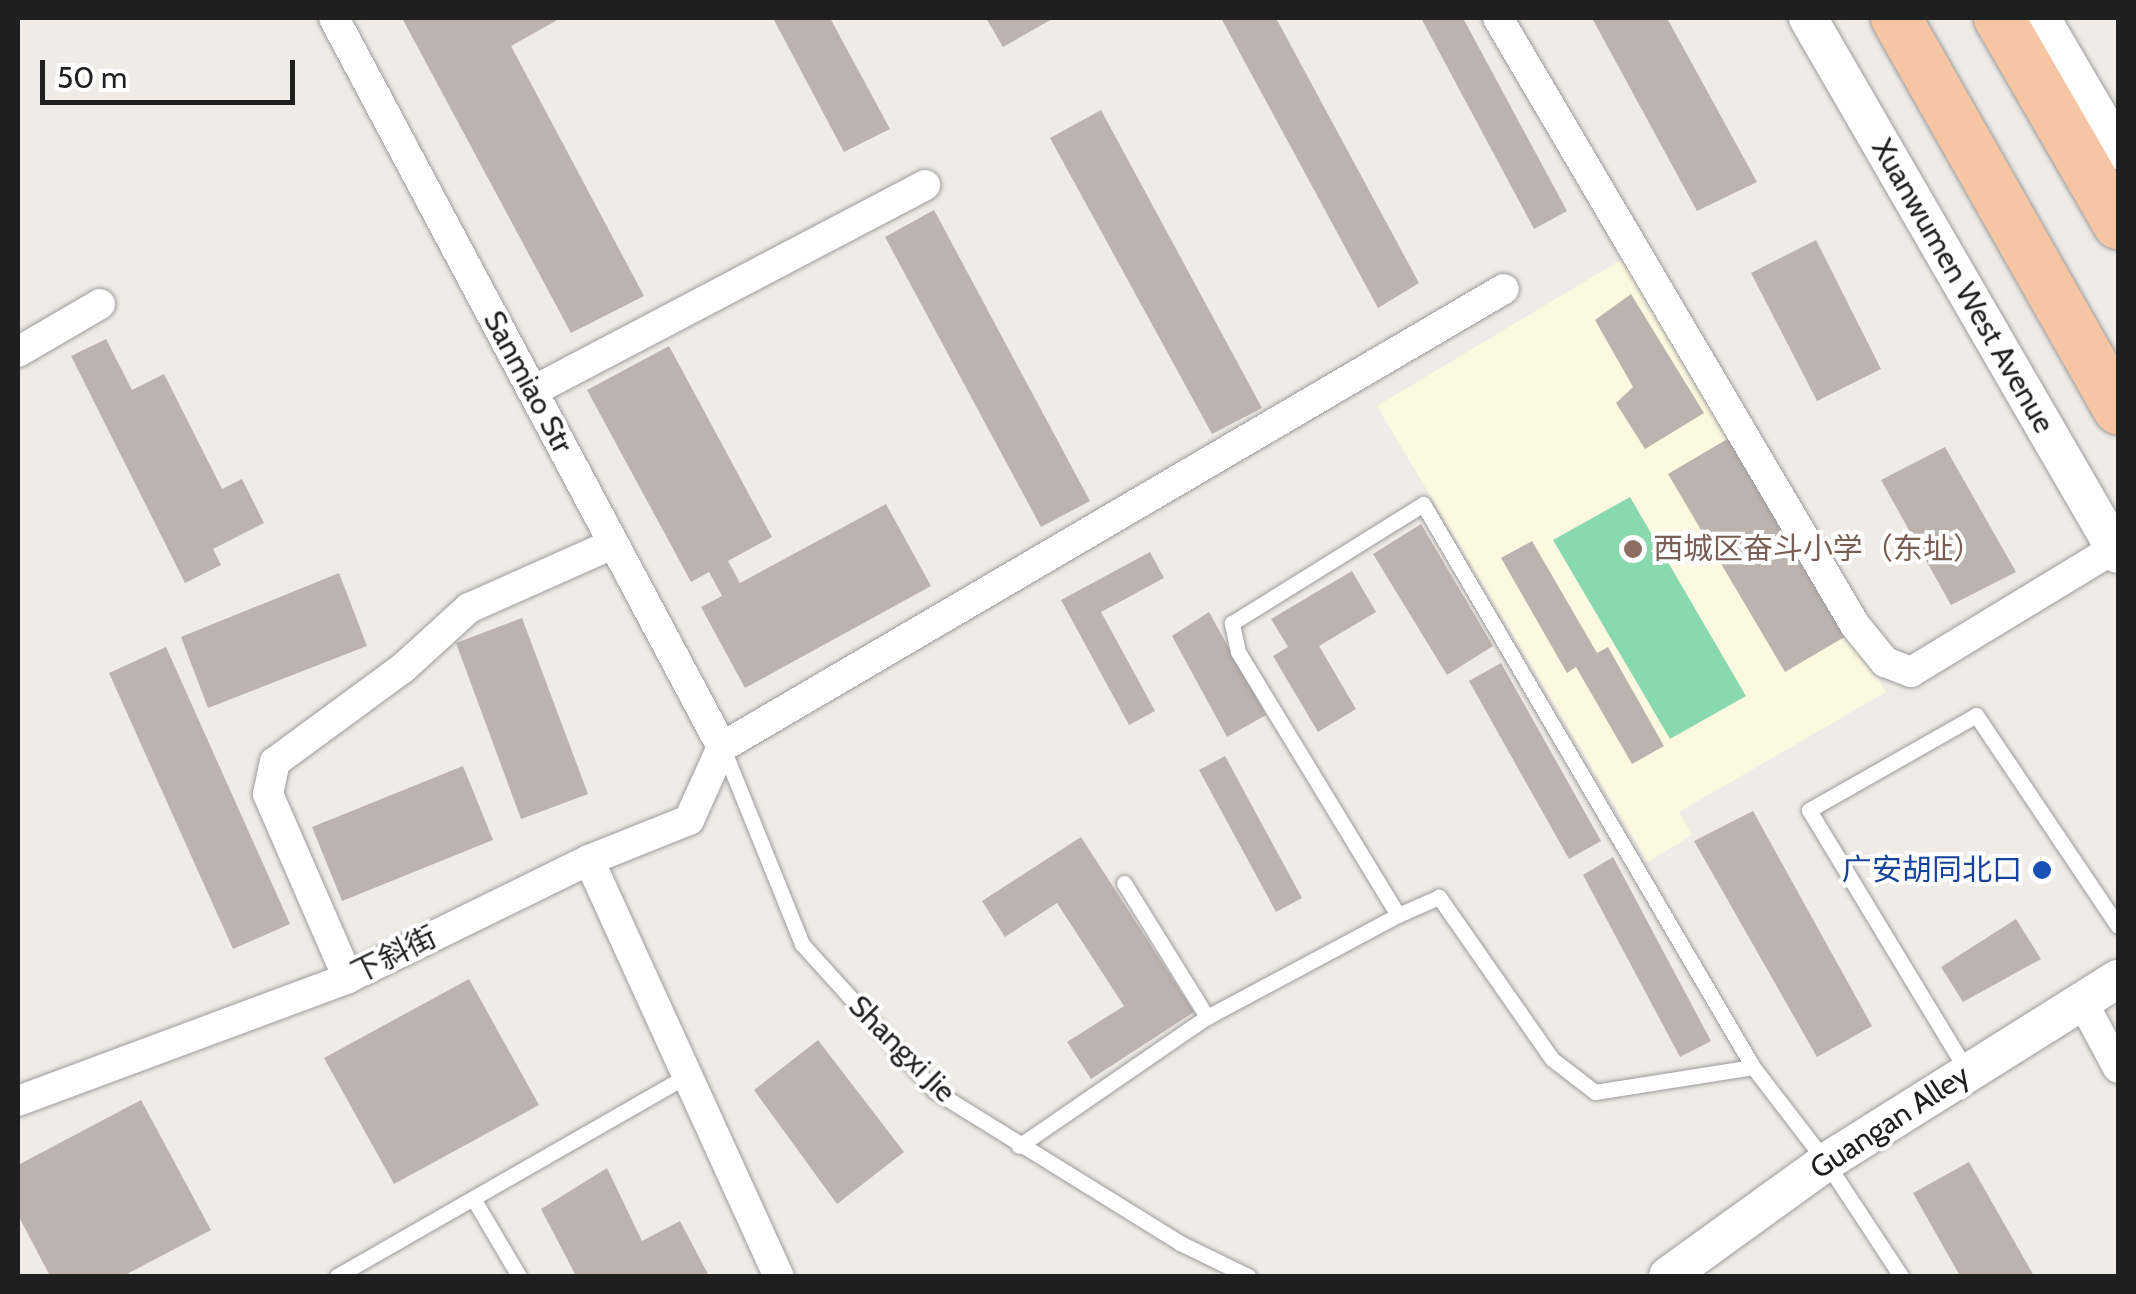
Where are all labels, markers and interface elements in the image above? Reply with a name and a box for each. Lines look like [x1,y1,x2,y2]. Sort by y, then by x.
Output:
scale bar [45,40,300,102]
text: 50 m [57,59,127,96]
street label: Xuanwumen West Avenue [1864,133,2062,439]
street label: Sanmiao Str [476,305,580,459]
place label: 西城区奋斗小学（东址） [1653,531,1983,567]
marker: 西城区奋斗小学（东址） [1622,538,1644,560]
place label: 广安胡同北口 [1842,852,2022,888]
marker: 广安胡同北口 [2031,859,2053,881]
street label: 下斜街 [346,919,442,991]
street label: Shangxi Jie [841,988,963,1110]
street label: Guangan Alley [1804,1057,1976,1187]

